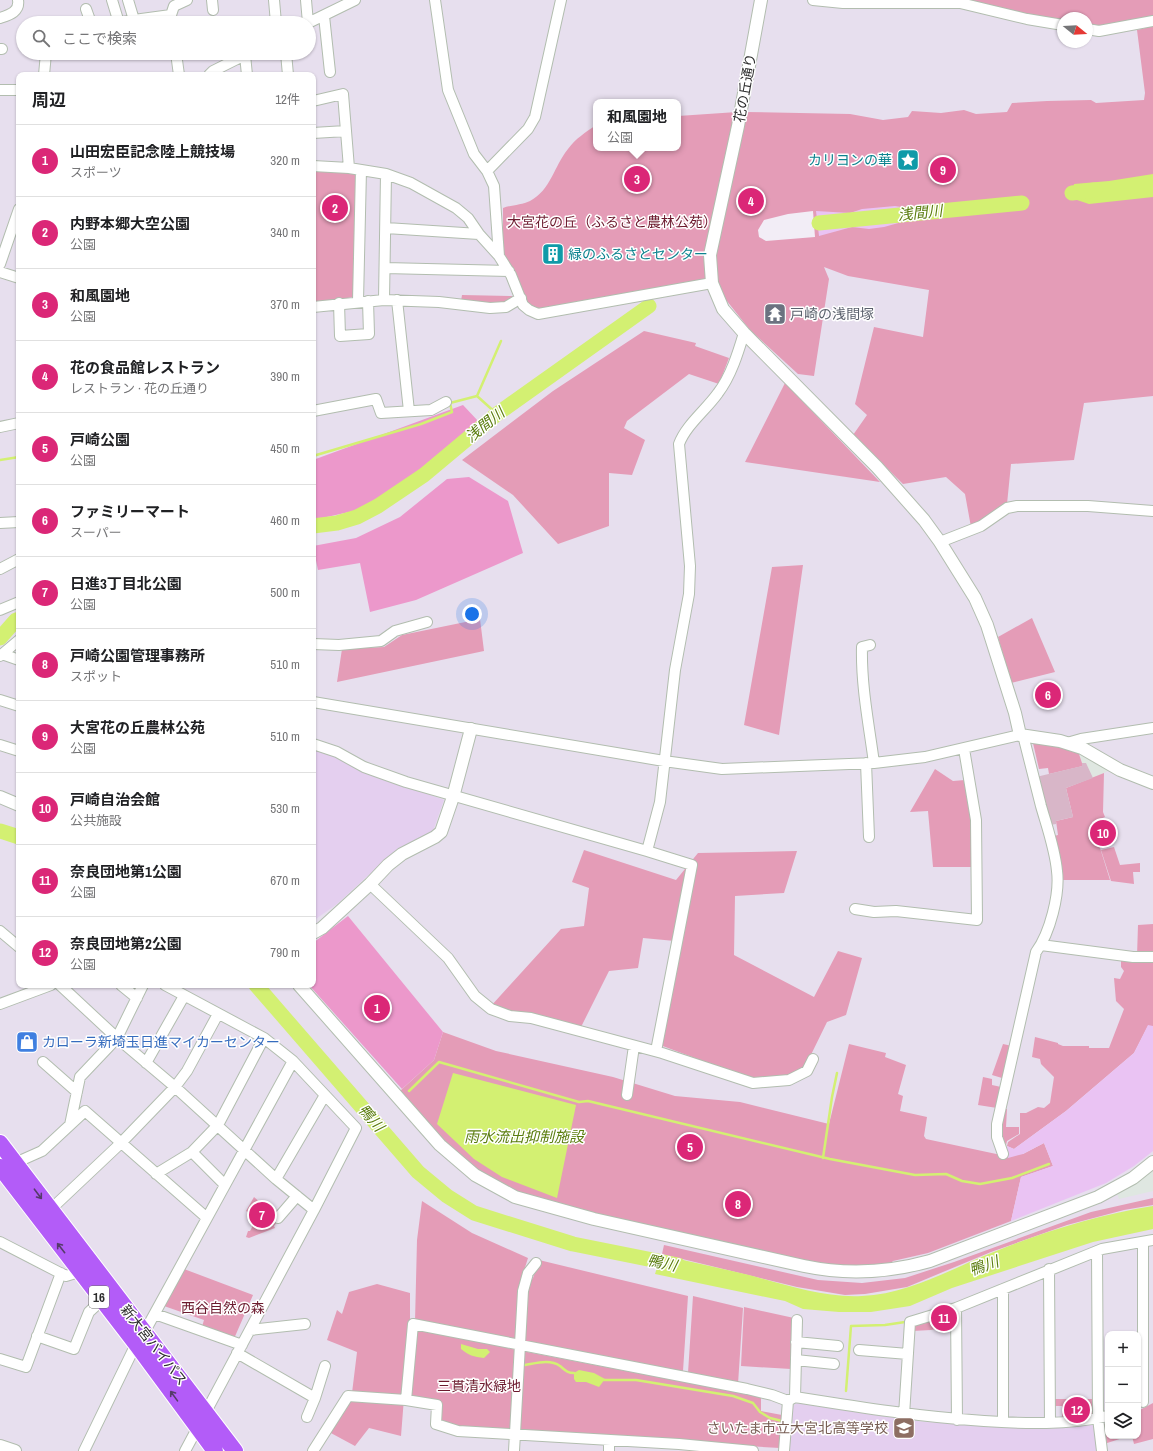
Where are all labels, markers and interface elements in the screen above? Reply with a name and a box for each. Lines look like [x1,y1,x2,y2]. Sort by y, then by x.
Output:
north arrow [1057,12,1093,48]
search box [16,16,316,60]
icon: search [30,27,52,49]
text: ここで検索 [62,28,137,49]
street label: 花の丘通り [730,52,760,124]
text: 周辺 [32,88,66,111]
text: 12件 [275,91,300,108]
popup [593,99,681,151]
text: 和風園地 [607,106,667,127]
text: 公園 [607,129,633,146]
text: 山田宏臣記念陸上競技場 [70,141,235,162]
place icon: カリヨンの華 [895,147,921,173]
place label: カリヨンの華 [808,151,892,169]
text: 1 [42,152,48,169]
text: 320 m [270,152,300,169]
pin: 9 [930,155,956,185]
text: スポーツ [70,164,122,181]
pin: 3 [624,164,650,194]
pin: 4 [738,186,764,216]
pin: 2 [322,193,348,223]
water label: 浅間川 [896,200,945,225]
text: 内野本郷大空公園 [70,213,190,234]
park label: 大宮花の丘（ふるさと農林公苑） [507,213,717,231]
text: 2 [42,224,48,241]
text: 340 m [270,224,300,241]
text: 公園 [70,236,96,253]
building icon: 緑のふるさとセンター [540,241,566,267]
place label: 緑のふるさとセンター [568,245,708,263]
text: 和風園地 [70,285,130,306]
text: 3 [42,296,48,313]
text: 370 m [270,296,300,313]
temple icon: 戸崎の浅間塚 [762,301,788,327]
place label: 戸崎の浅間塚 [790,305,874,323]
text: 公園 [70,308,96,325]
text: 花の食品館レストラン [70,357,220,378]
text: 4 [42,368,48,385]
text: 390 m [270,368,300,385]
text: レストラン · 花の丘通り [70,380,209,397]
water label: 浅間川 [461,401,510,447]
text: 戸崎公園 [70,429,130,450]
text: 5 [42,440,48,457]
text: 450 m [270,440,300,457]
text: 公園 [70,452,96,469]
text: ファミリーマート [70,501,190,522]
text: 6 [42,512,48,529]
text: 460 m [270,512,300,529]
text: スーパー [70,524,122,541]
text: 日進3丁目北公園 [70,573,182,594]
text: 7 [42,584,48,601]
text: 500 m [270,584,300,601]
text: 公園 [70,596,96,613]
your location [462,604,482,624]
text: 戸崎公園管理事務所 [70,645,205,666]
text: 8 [42,656,48,673]
text: 510 m [270,656,300,673]
text: スポット [70,668,122,685]
pin: 6 [1035,680,1061,710]
text: 大宮花の丘農林公苑 [70,717,205,738]
text: 9 [42,728,48,745]
text: 510 m [270,728,300,745]
text: 公園 [70,740,96,757]
text: 戸崎自治会館 [70,789,160,810]
text: 10 [39,800,51,817]
text: 530 m [270,800,300,817]
text: 公共施設 [70,812,122,829]
pin: 10 [1090,818,1116,848]
text: 奈良団地第1公園 [70,861,182,882]
text: 11 [39,872,51,889]
text: 670 m [270,872,300,889]
text: 公園 [70,884,96,901]
text: 奈良団地第2公園 [70,933,182,954]
text: 12 [39,944,51,961]
text: 790 m [270,944,300,961]
text: 公園 [70,956,96,973]
pin: 1 [364,993,390,1023]
shop icon: カローラ新埼玉日進マイカーセンター [14,1029,40,1055]
place label: カローラ新埼玉日進マイカーセンター [42,1033,280,1051]
water label: 鴨川 [354,1099,390,1137]
water label: 雨水流出抑制施設 [464,1126,586,1147]
pin: 5 [677,1132,703,1162]
one-way arrow [34,1189,42,1200]
pin: 8 [725,1189,751,1219]
pin: 7 [249,1200,275,1230]
one-way arrow [57,1243,65,1254]
water label: 鴨川 [645,1249,681,1276]
water label: 鴨川 [966,1250,1003,1281]
road number: 16 [89,1286,109,1308]
park label: 西谷自然の森 [181,1299,265,1317]
street label: 新大宮バイパス [117,1301,191,1389]
pin: 11 [931,1303,957,1333]
map controls [1105,1331,1141,1439]
button: + [1105,1331,1141,1367]
button: − [1105,1367,1141,1403]
park label: 三貫清水緑地 [437,1377,521,1395]
one-way arrow [170,1390,178,1401]
pin: 12 [1064,1395,1090,1425]
button: layers [1105,1403,1141,1439]
school or university icon: さいたま市立大宮北高等学校 [891,1415,917,1441]
place label: さいたま市立大宮北高等学校 [706,1419,888,1437]

